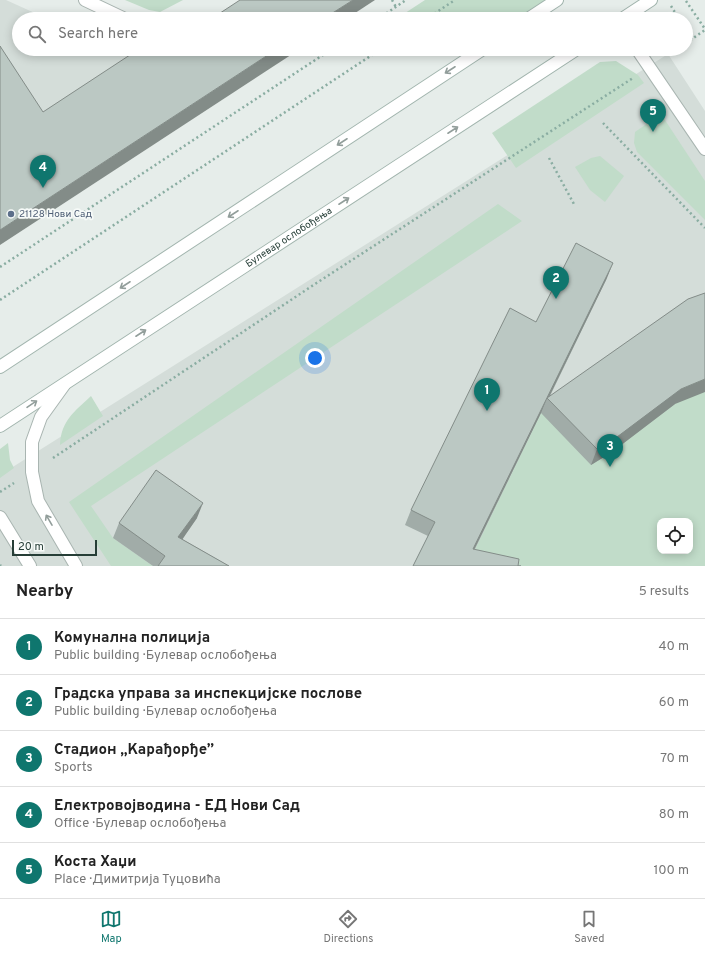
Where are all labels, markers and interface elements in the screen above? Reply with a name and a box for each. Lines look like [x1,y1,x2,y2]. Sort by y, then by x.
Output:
search box [12,12,693,56]
icon: search [26,23,48,45]
text: Search here [58,25,138,44]
one-way arrow [445,66,456,75]
pin: 5 [640,99,666,132]
one-way arrow [447,126,458,134]
one-way arrow [337,138,348,146]
pin: 4 [30,155,56,188]
one-way arrow [338,197,349,205]
street label: Булевар ослобођења [243,204,335,270]
place label: 21128 Нови Сад [19,208,92,221]
marker: 21128 Нови Сад [6,209,16,219]
one-way arrow [227,210,239,218]
pin: 2 [543,266,569,299]
one-way arrow [120,281,131,289]
one-way arrow [135,329,146,337]
your location [305,348,325,368]
pin: 1 [474,378,500,411]
one-way arrow [27,400,38,408]
pin: 3 [597,434,623,467]
one-way arrow [45,514,53,526]
map controls [657,518,693,554]
button: locate [657,518,693,554]
scale bar [12,538,97,557]
text: 20 m [18,540,44,554]
text: Nearby [16,581,73,603]
text: 5 results [639,584,689,600]
text: Комунална полиција [54,629,210,648]
text: 1 [26,639,32,655]
text: 40 m [659,639,689,655]
text: Public building · Булевар ослобођења [54,648,277,664]
text: Градска управа за инспекцијске послове [54,685,362,704]
text: 2 [25,695,33,711]
text: 60 m [659,695,689,711]
text: Public building · Булевар ослобођења [54,704,277,720]
text: Стадион „Карађорђе” [54,741,214,760]
text: 3 [25,751,33,767]
text: 70 m [660,751,689,767]
text: Sports [54,760,93,776]
text: Електровојводина - ЕД Нови Сад [54,797,300,816]
text: 4 [25,807,33,823]
text: 80 m [659,807,689,823]
text: Office · Булевар ослобођења [54,816,226,832]
text: Коста Хаџи [54,853,137,872]
text: 5 [25,863,33,879]
text: 100 m [653,863,689,879]
text: Place · Димитрија Туцовића [54,872,221,888]
tab: Map [100,908,122,946]
tab: Directions [323,908,373,946]
tab: Saved [574,908,605,946]

